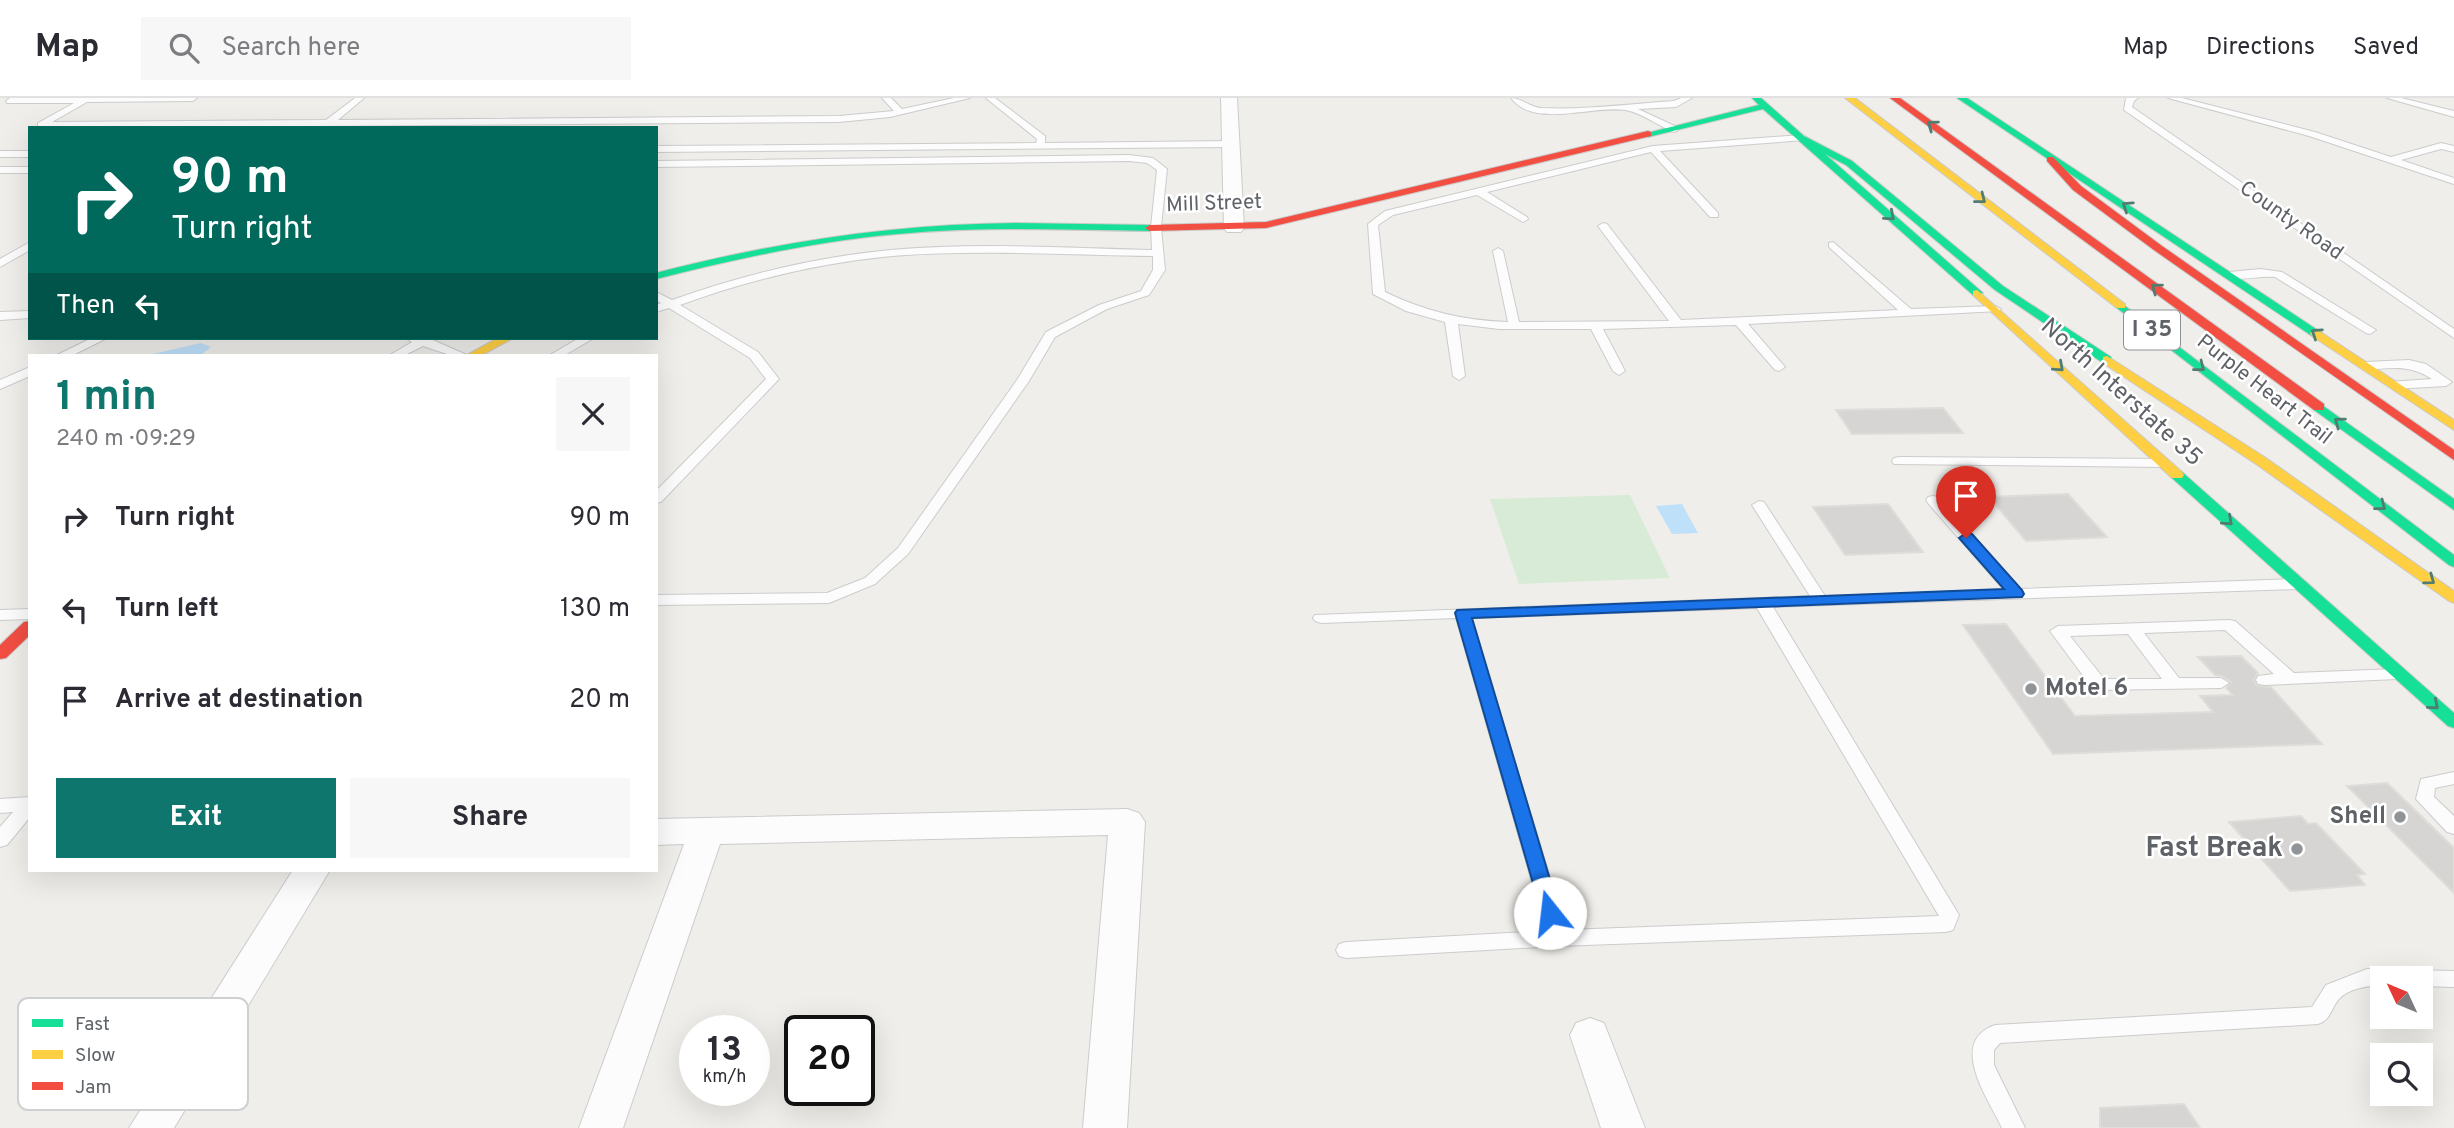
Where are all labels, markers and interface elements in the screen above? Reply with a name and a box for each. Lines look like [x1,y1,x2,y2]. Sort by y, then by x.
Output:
search box [141,17,631,80]
text: Map [35,27,99,69]
icon: search [165,29,203,67]
text: Search here [221,32,360,65]
text: Map [2123,33,2168,63]
text: Directions [2206,33,2315,63]
text: Saved [2353,33,2419,63]
one-way arrow [1927,121,1940,134]
text: 90 m [171,149,289,211]
icon: right [56,154,147,245]
street label: County Road [2234,175,2348,267]
street label: Mill Street [1166,189,1262,219]
one-way arrow [1973,190,1986,203]
one-way arrow [2122,202,2135,215]
one-way arrow [1882,208,1895,220]
text: Turn right [171,210,313,250]
one-way arrow [2151,284,2163,296]
icon: left [129,287,167,325]
text: Then [56,290,115,323]
road number: I 35 [2124,311,2180,350]
street label: North Interstate 35 [2034,312,2208,474]
street label: Purple Heart Trail [2191,329,2337,451]
one-way arrow [2311,329,2324,341]
one-way arrow [2051,359,2064,372]
one-way arrow [2193,359,2205,372]
text: 1 min [56,372,157,425]
button: close [556,377,630,451]
one-way arrow [2335,418,2347,430]
text: 240 m · 09:29 [56,425,196,454]
pin [1936,466,1996,538]
icon: arrive [1947,477,1985,515]
one-way arrow [2373,498,2385,510]
icon: right [56,500,94,538]
text: Turn right [115,502,235,535]
text: 90 m [570,502,630,535]
one-way arrow [2220,512,2233,525]
one-way arrow [2422,572,2434,584]
icon: left [56,591,94,629]
text: Turn left [115,593,219,626]
text: 130 m [560,593,630,626]
place label: Motel 6 [2045,674,2128,704]
marker: Motel 6 [2023,681,2039,697]
icon: arrive [56,682,94,720]
text: Arrive at destination [115,684,363,717]
text: 20 m [569,684,630,717]
one-way arrow [2426,696,2439,709]
button: Exit [56,778,336,858]
button: Share [350,778,630,858]
place label: Shell [2330,802,2386,832]
marker: Shell [2392,809,2408,825]
place label: Fast Break [2145,831,2283,867]
marker: Fast Break [2289,841,2305,857]
position arrow [1513,876,1587,950]
north arrow [2370,966,2432,1029]
map controls [2370,966,2433,1106]
legend [18,998,248,1110]
text: Fast [75,1013,110,1037]
speed limit sign: 20 [784,1015,875,1106]
text: 13 [707,1029,742,1073]
button: search [2370,1043,2433,1106]
text: Slow [75,1044,115,1068]
text: km/h [703,1066,746,1089]
text: Jam [75,1076,112,1100]

